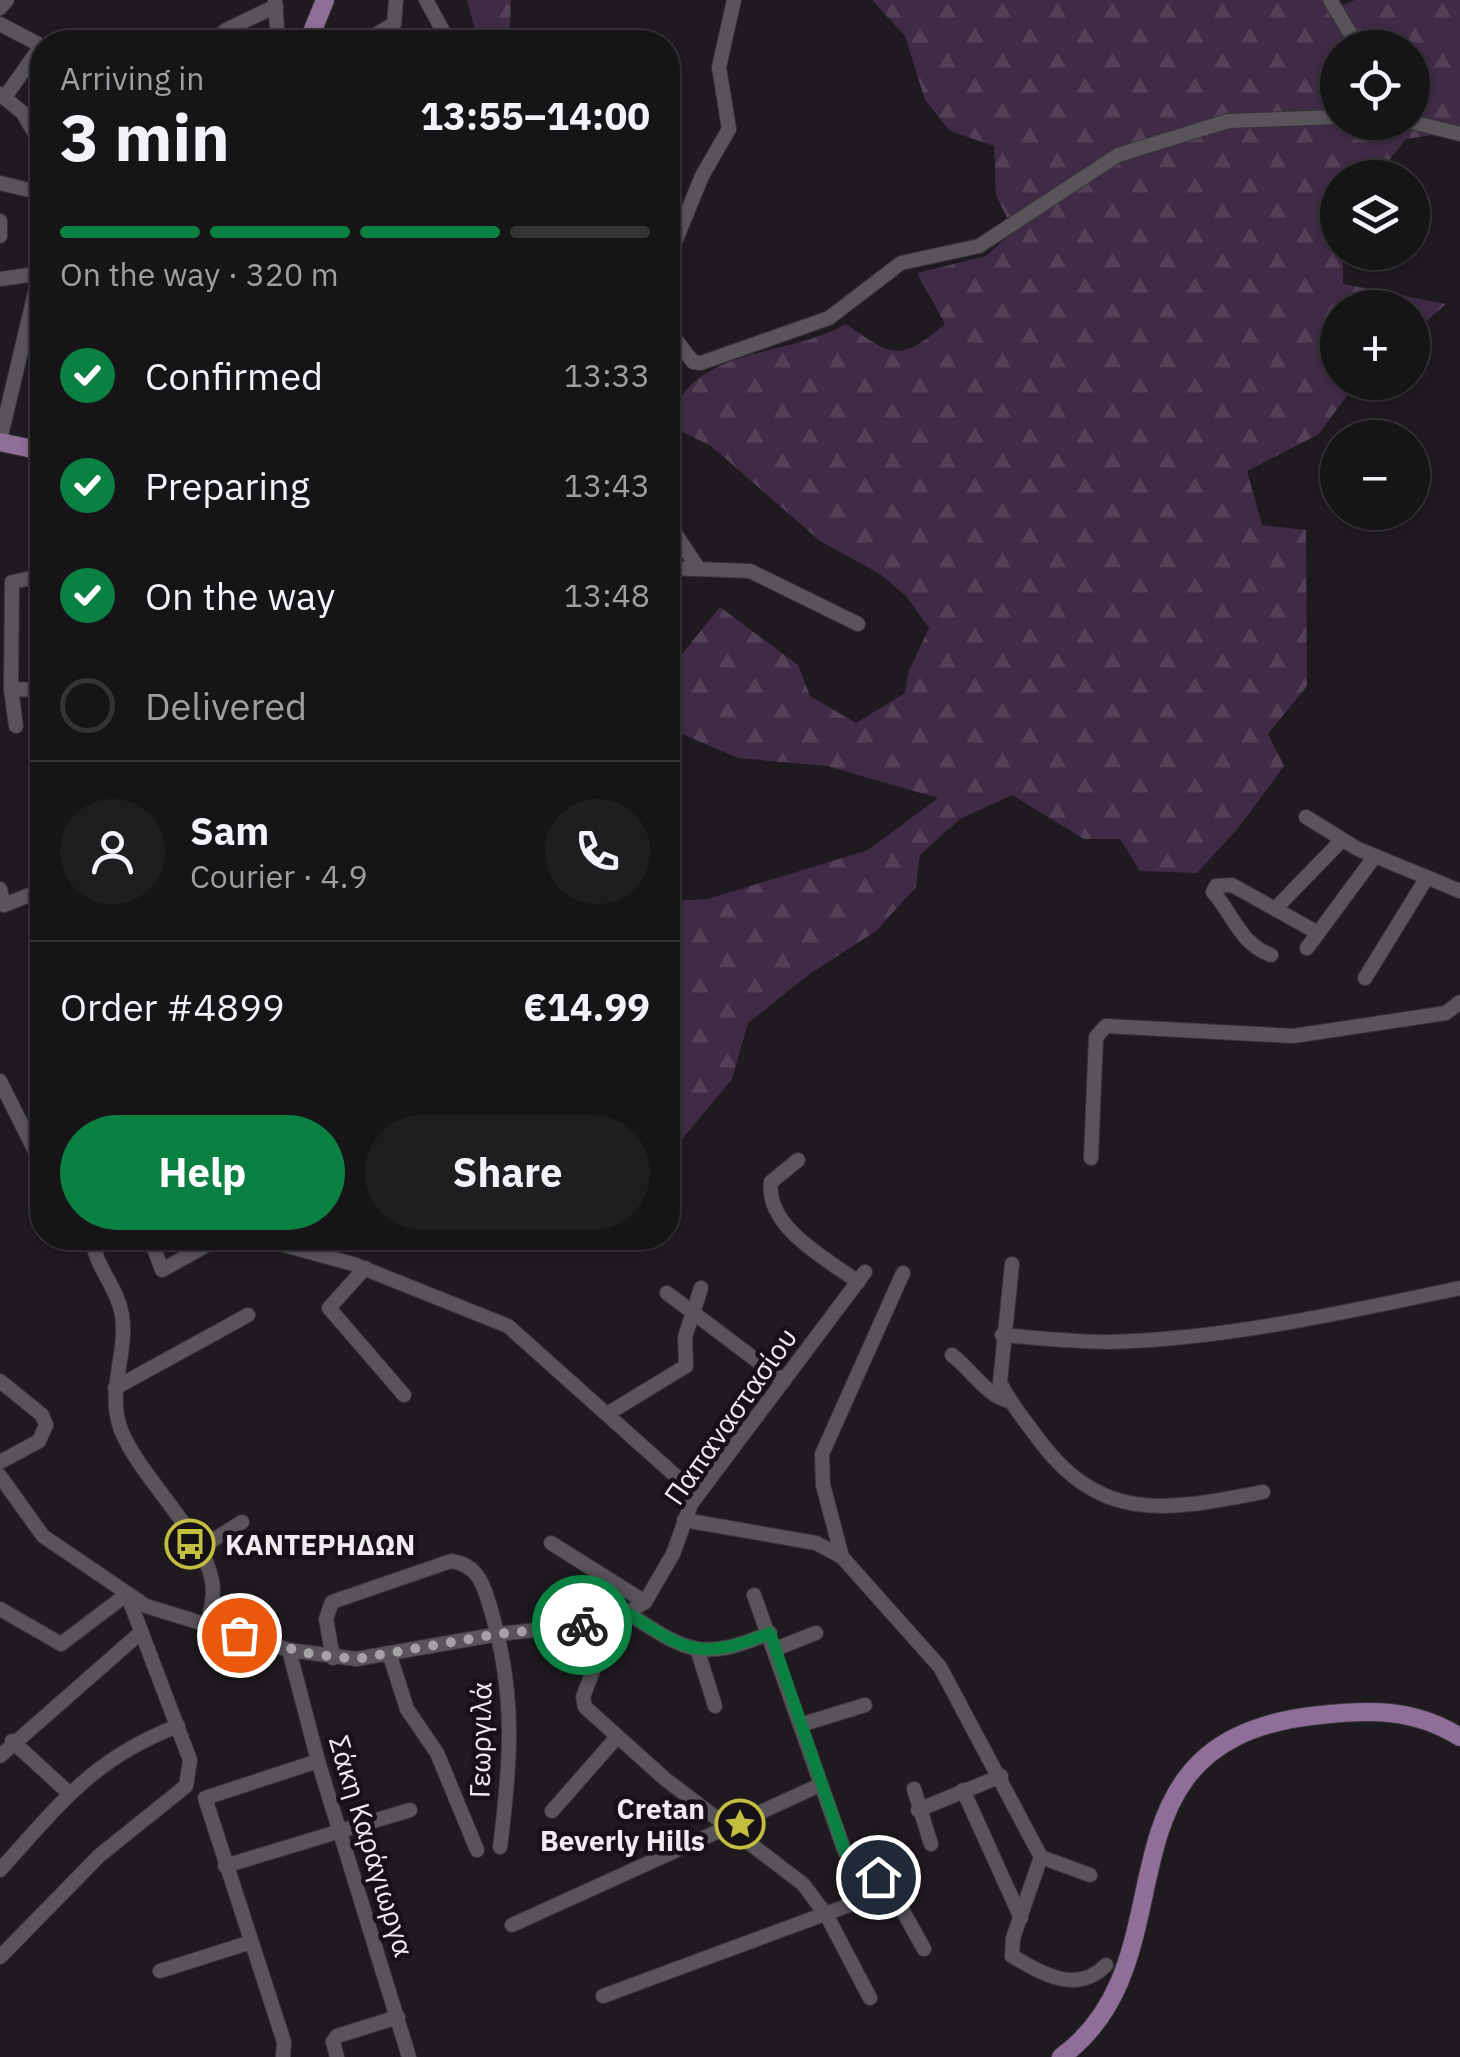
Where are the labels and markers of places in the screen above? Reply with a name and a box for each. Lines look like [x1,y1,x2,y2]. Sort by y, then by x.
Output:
bus stop icon: ΚΑΝΤΕΡΗΔΩΝ [164,1518,216,1570]
place label: ΚΑΝΤΕΡΗΔΩΝ [225,1526,415,1563]
pin [197,1593,282,1678]
place label: Cretan Beverly Hills [540,1790,705,1859]
place icon: Cretan Beverly Hills [714,1798,766,1850]
pin [836,1835,921,1920]

